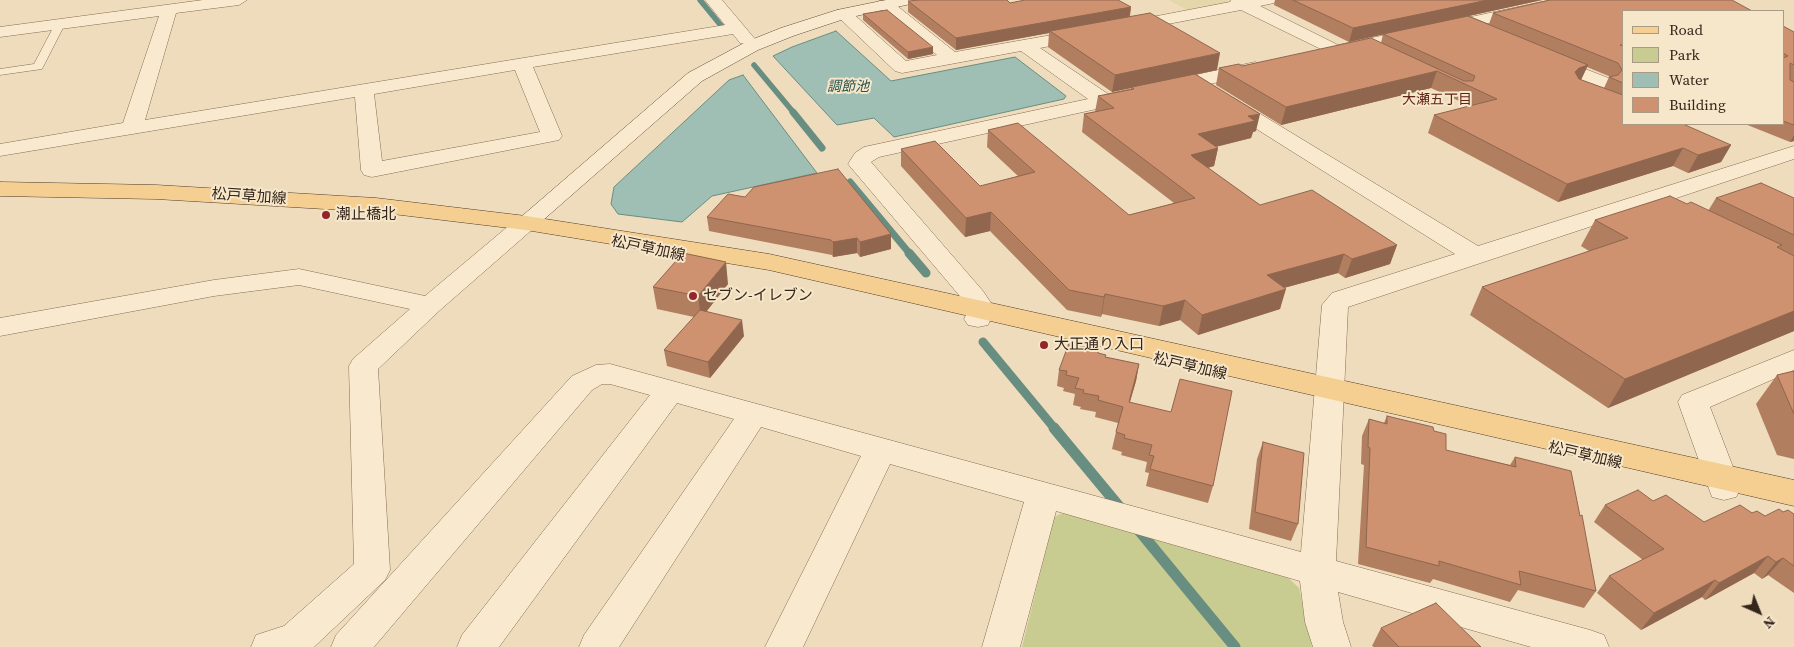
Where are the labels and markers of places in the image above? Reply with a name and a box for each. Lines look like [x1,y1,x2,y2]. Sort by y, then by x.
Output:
place label: 潮止橋北 [336,206,396,224]
marker: 潮止橋北 [320,209,332,221]
place label: セブン-イレブン [703,287,813,305]
marker: セブン-イレブン [687,290,699,302]
place label: 大正通り入口 [1054,336,1144,354]
marker: 大正通り入口 [1038,339,1050,351]

